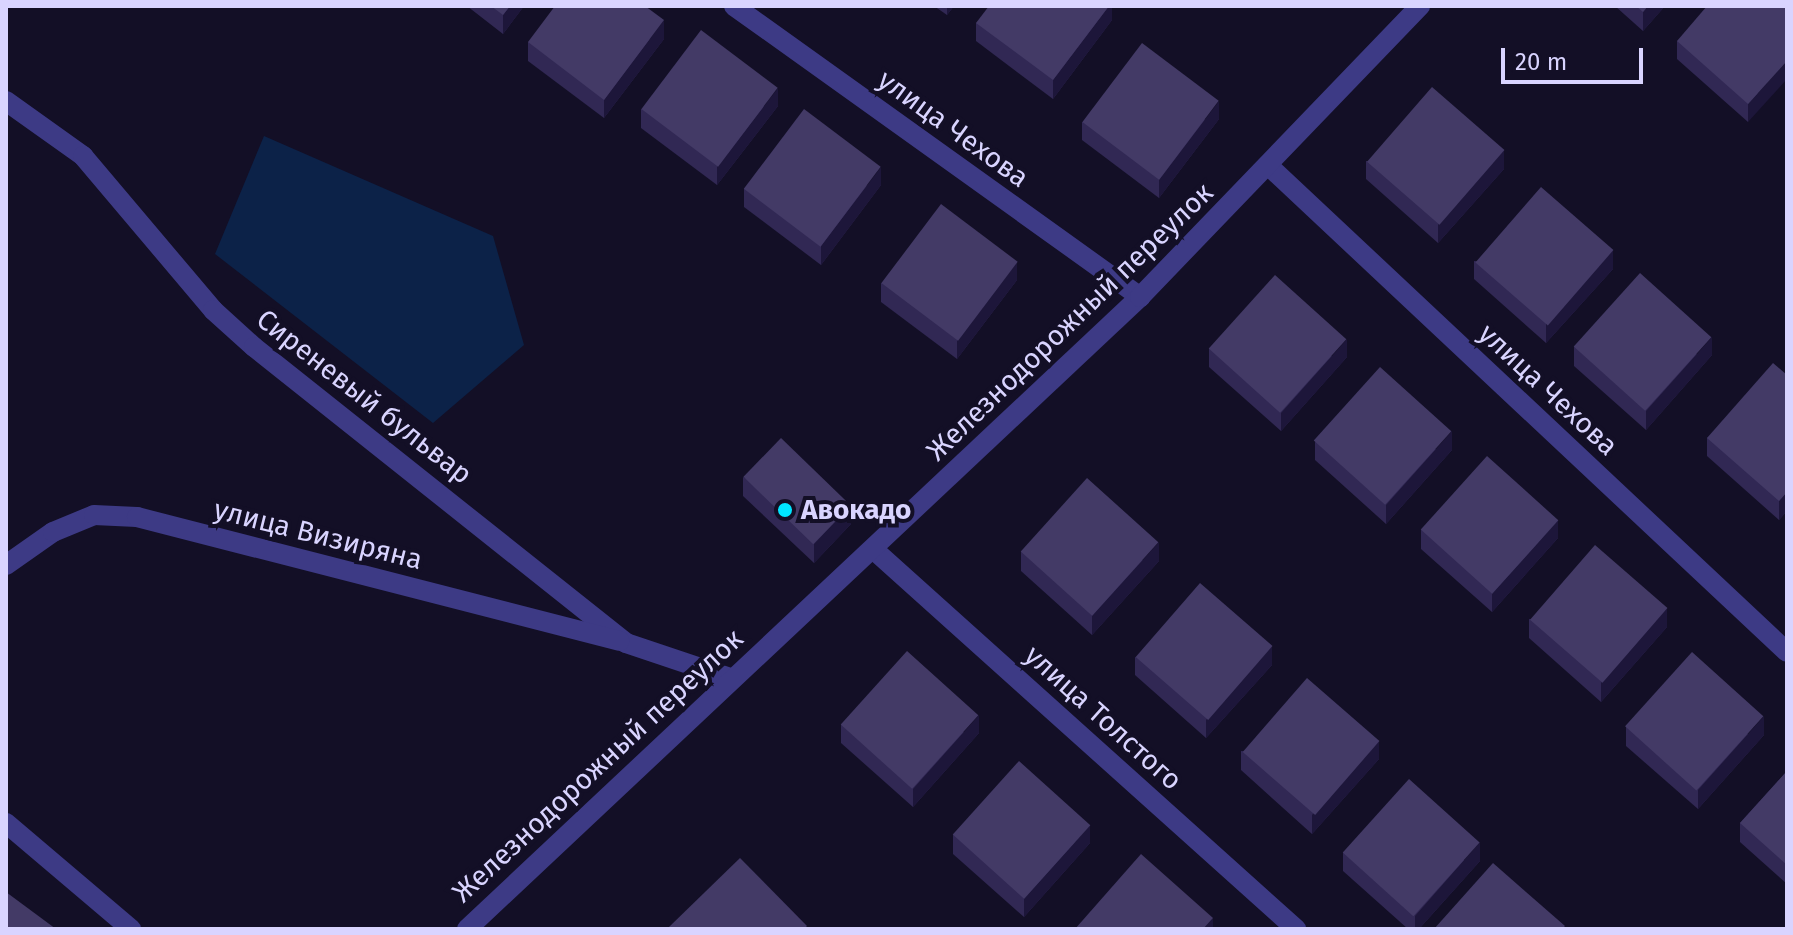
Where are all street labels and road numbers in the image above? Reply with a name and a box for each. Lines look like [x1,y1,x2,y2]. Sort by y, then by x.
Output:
street label: улица Чехова [871,63,1035,195]
street label: Железнодорожный переулок [920,176,1220,468]
street label: Сиреневый бульвар [250,303,478,491]
street label: улица Чехова [1471,317,1625,463]
street label: улица Визиряна [210,493,426,577]
street label: Железнодорожный переулок [446,622,750,910]
street label: улица Толстого [1017,639,1189,797]

